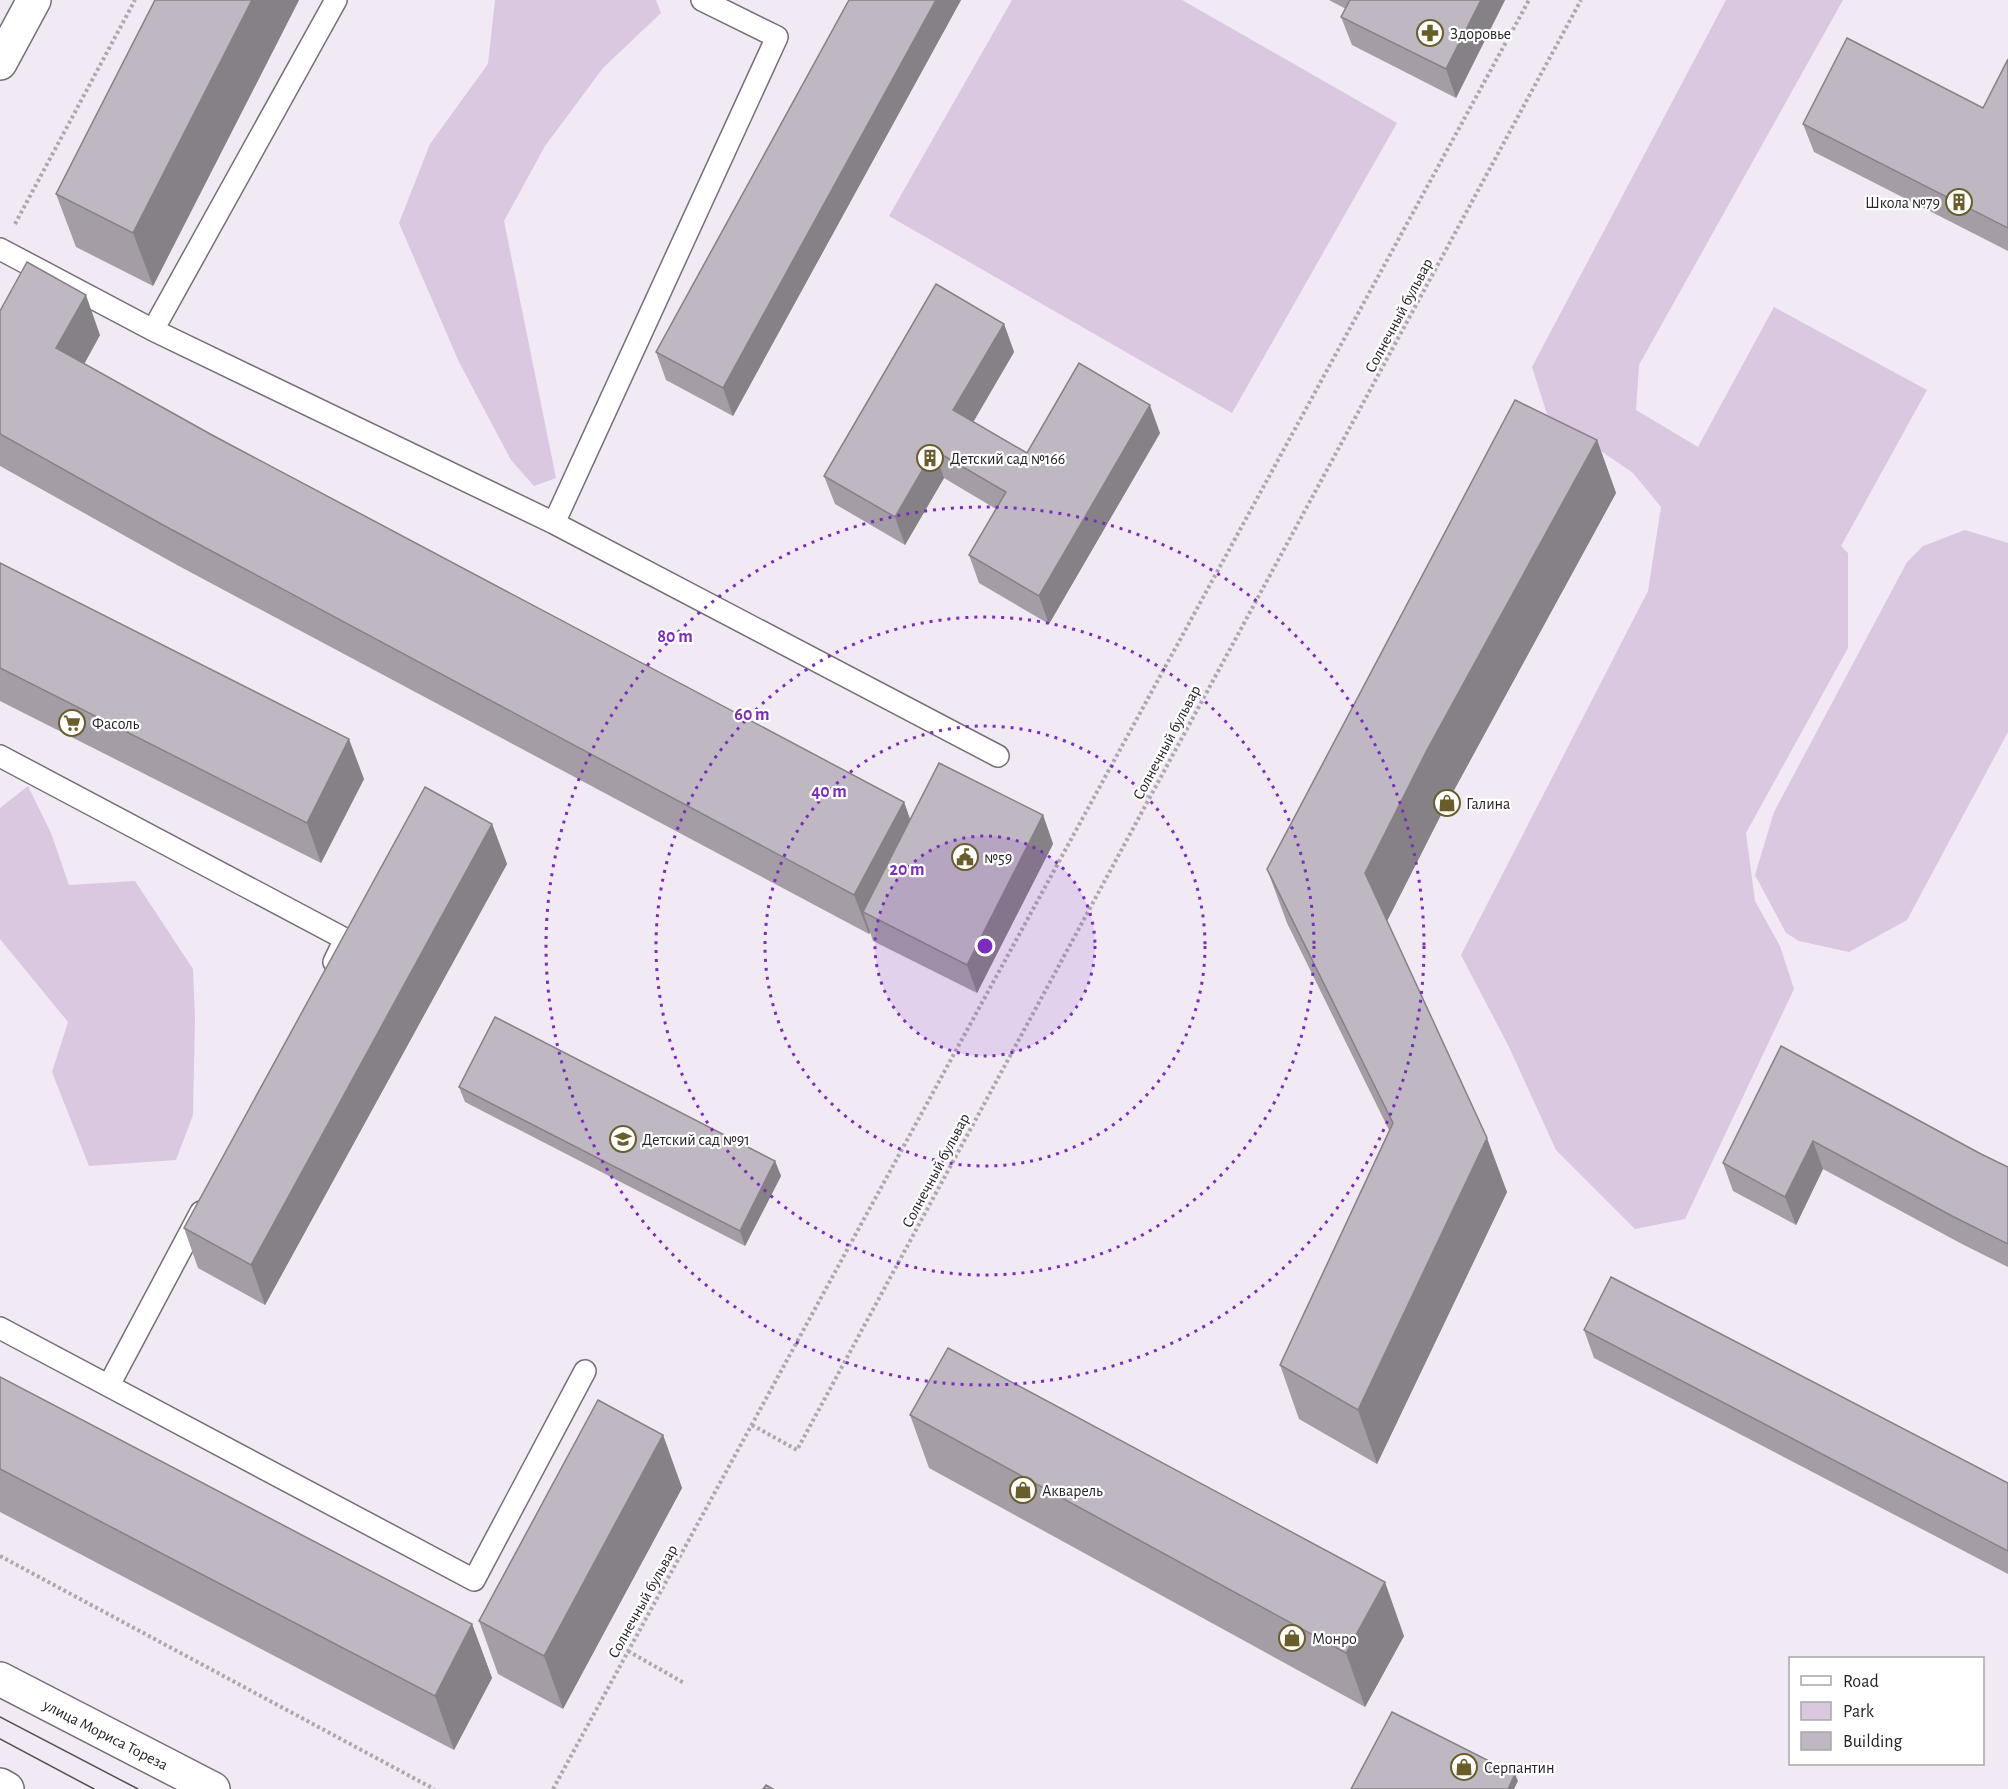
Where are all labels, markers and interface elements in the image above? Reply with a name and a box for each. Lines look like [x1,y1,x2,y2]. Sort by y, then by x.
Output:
pharmacy icon: Здоровье [1415,18,1445,48]
place label: Здоровье [1450,26,1511,42]
building icon: Школа №79 [1944,187,1974,217]
place label: Школа №79 [1865,195,1940,211]
street label: Солнечный бульвар [1362,256,1437,376]
building icon: Детский сад №166 [915,443,945,473]
place label: Детский сад №166 [950,451,1065,467]
text: 80 m [657,628,693,646]
street label: Солнечный бульвар [1130,683,1205,803]
text: 60 m [734,706,770,724]
supermarket icon: Фасоль [57,708,87,738]
place label: Фасоль [92,716,140,732]
text: 40 m [811,783,847,801]
shop icon: Галина [1432,788,1462,818]
place label: Галина [1466,796,1510,812]
public building icon: №59 [950,842,980,872]
place label: №59 [984,850,1012,866]
text: 20 m [889,861,925,879]
centre of rings [975,936,995,956]
street label: Солнечный бульвар [899,1111,974,1231]
school or university icon: Детский сад №91 [608,1124,638,1154]
place label: Детский сад №91 [642,1132,750,1148]
shop icon: Акварель [1008,1475,1038,1505]
place label: Акварель [1042,1483,1103,1499]
street label: Солнечный бульвар [605,1542,682,1661]
shop icon: Монро [1277,1623,1307,1653]
place label: Монро [1312,1631,1357,1647]
legend [1789,1657,1984,1765]
text: Road [1843,1673,1879,1691]
street label: улица Мориса Тореза [39,1696,170,1774]
text: Park [1843,1703,1875,1721]
text: Building [1843,1733,1903,1751]
shop icon: Серпантин [1449,1752,1479,1782]
place label: Серпантин [1484,1760,1554,1776]

